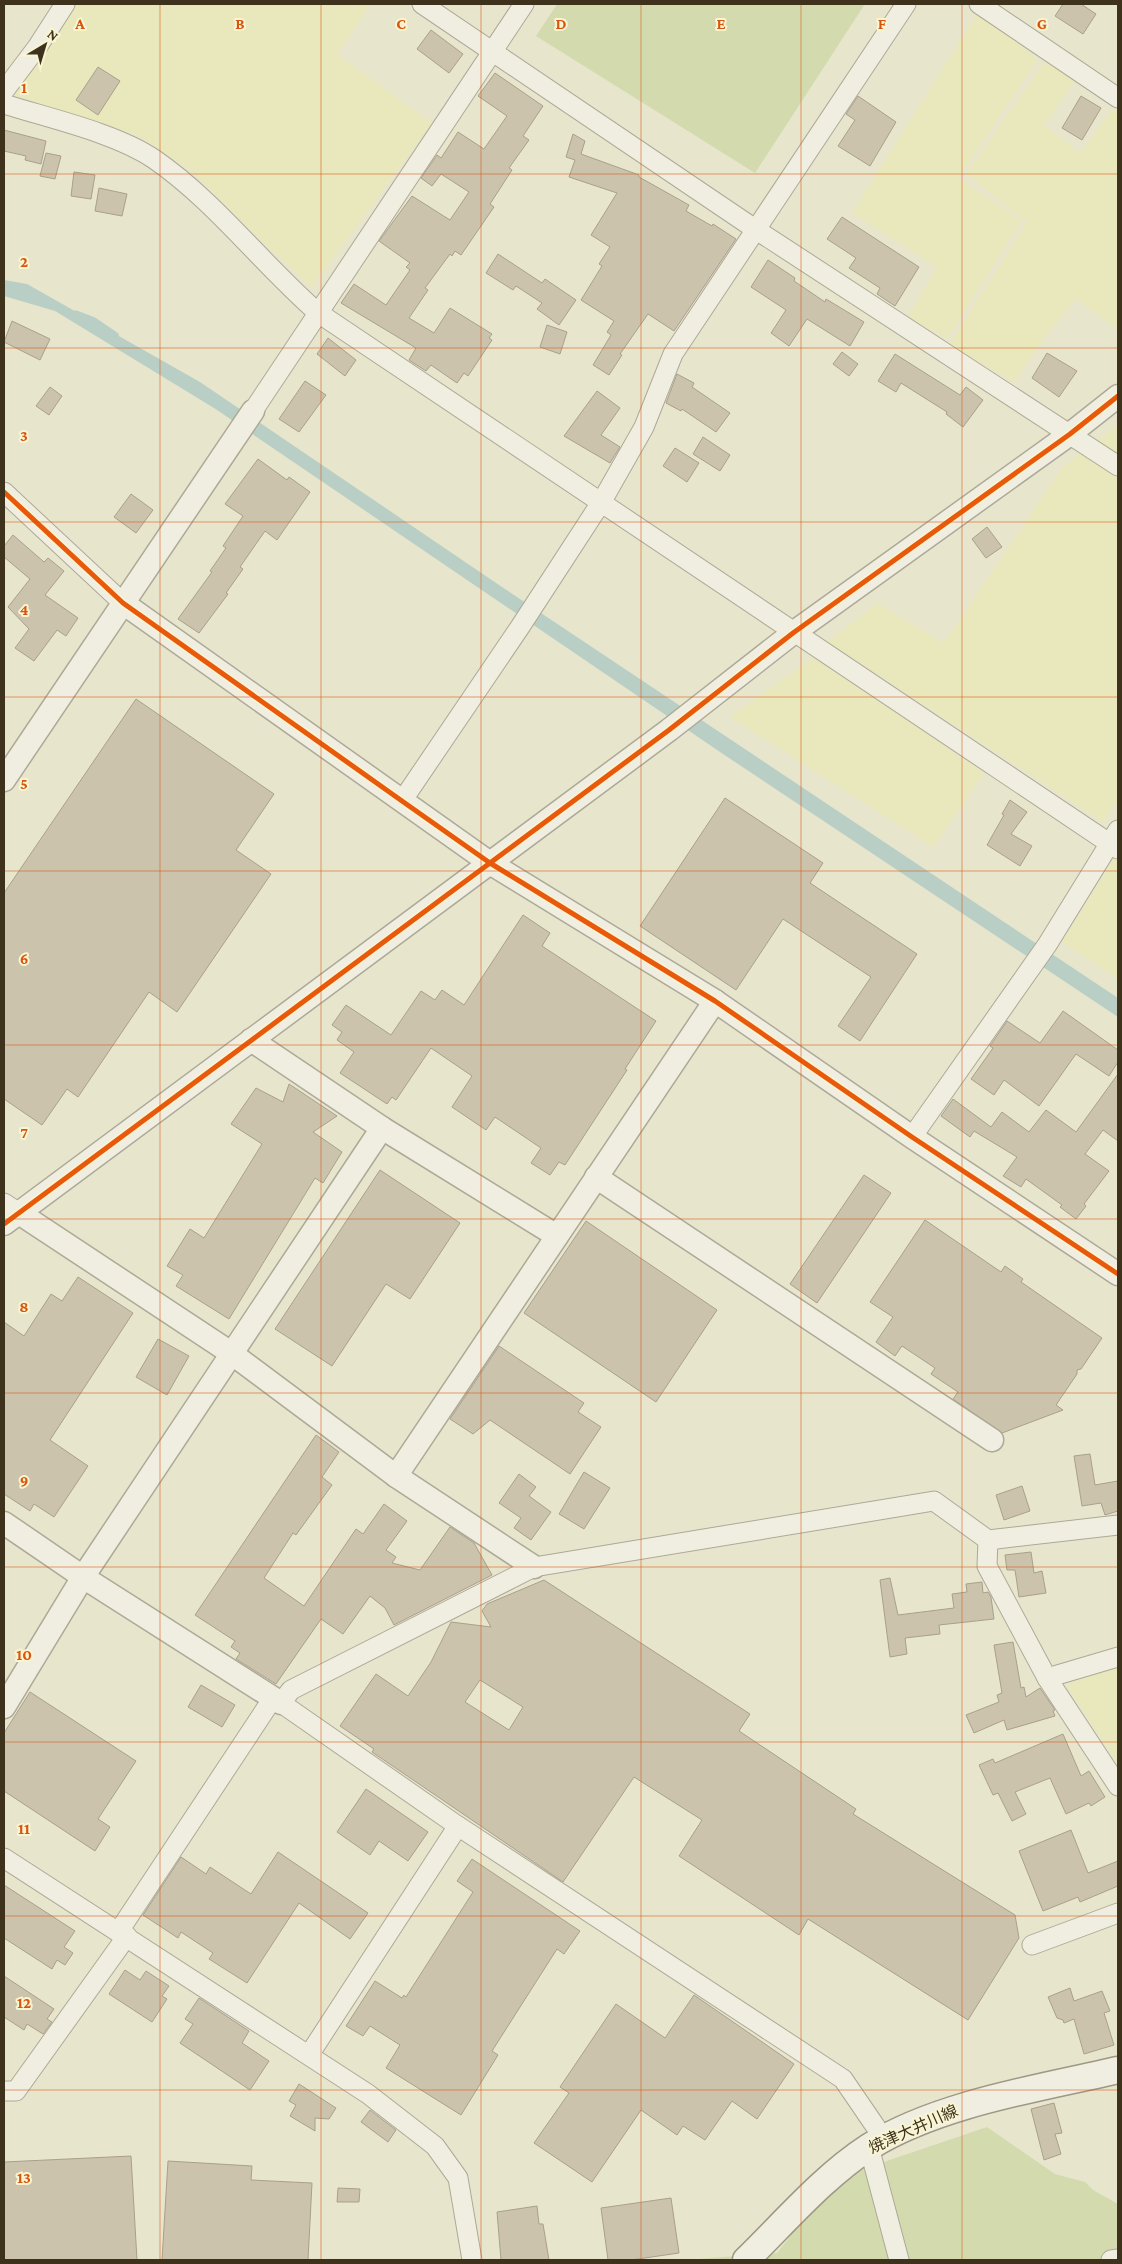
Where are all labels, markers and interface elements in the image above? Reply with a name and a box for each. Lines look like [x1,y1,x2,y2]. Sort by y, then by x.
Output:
text: A [74,15,85,32]
text: B [235,15,245,32]
text: C [396,15,406,32]
text: D [555,15,567,32]
text: E [716,15,726,32]
text: F [878,15,887,32]
text: G [1037,15,1047,32]
north arrow [20,20,70,70]
text: N [44,26,62,44]
text: 1 [21,79,27,96]
text: 2 [20,253,28,270]
text: 3 [20,427,28,444]
text: 4 [20,601,29,618]
text: 5 [20,775,28,792]
text: 6 [20,950,28,967]
text: 7 [20,1124,28,1141]
text: 8 [19,1298,29,1315]
text: 9 [20,1472,28,1489]
text: 10 [16,1646,32,1663]
text: 11 [18,1820,30,1837]
text: 12 [17,1994,31,2011]
street label: 焼津大井川線 [866,2102,960,2156]
text: 13 [17,2169,31,2186]

